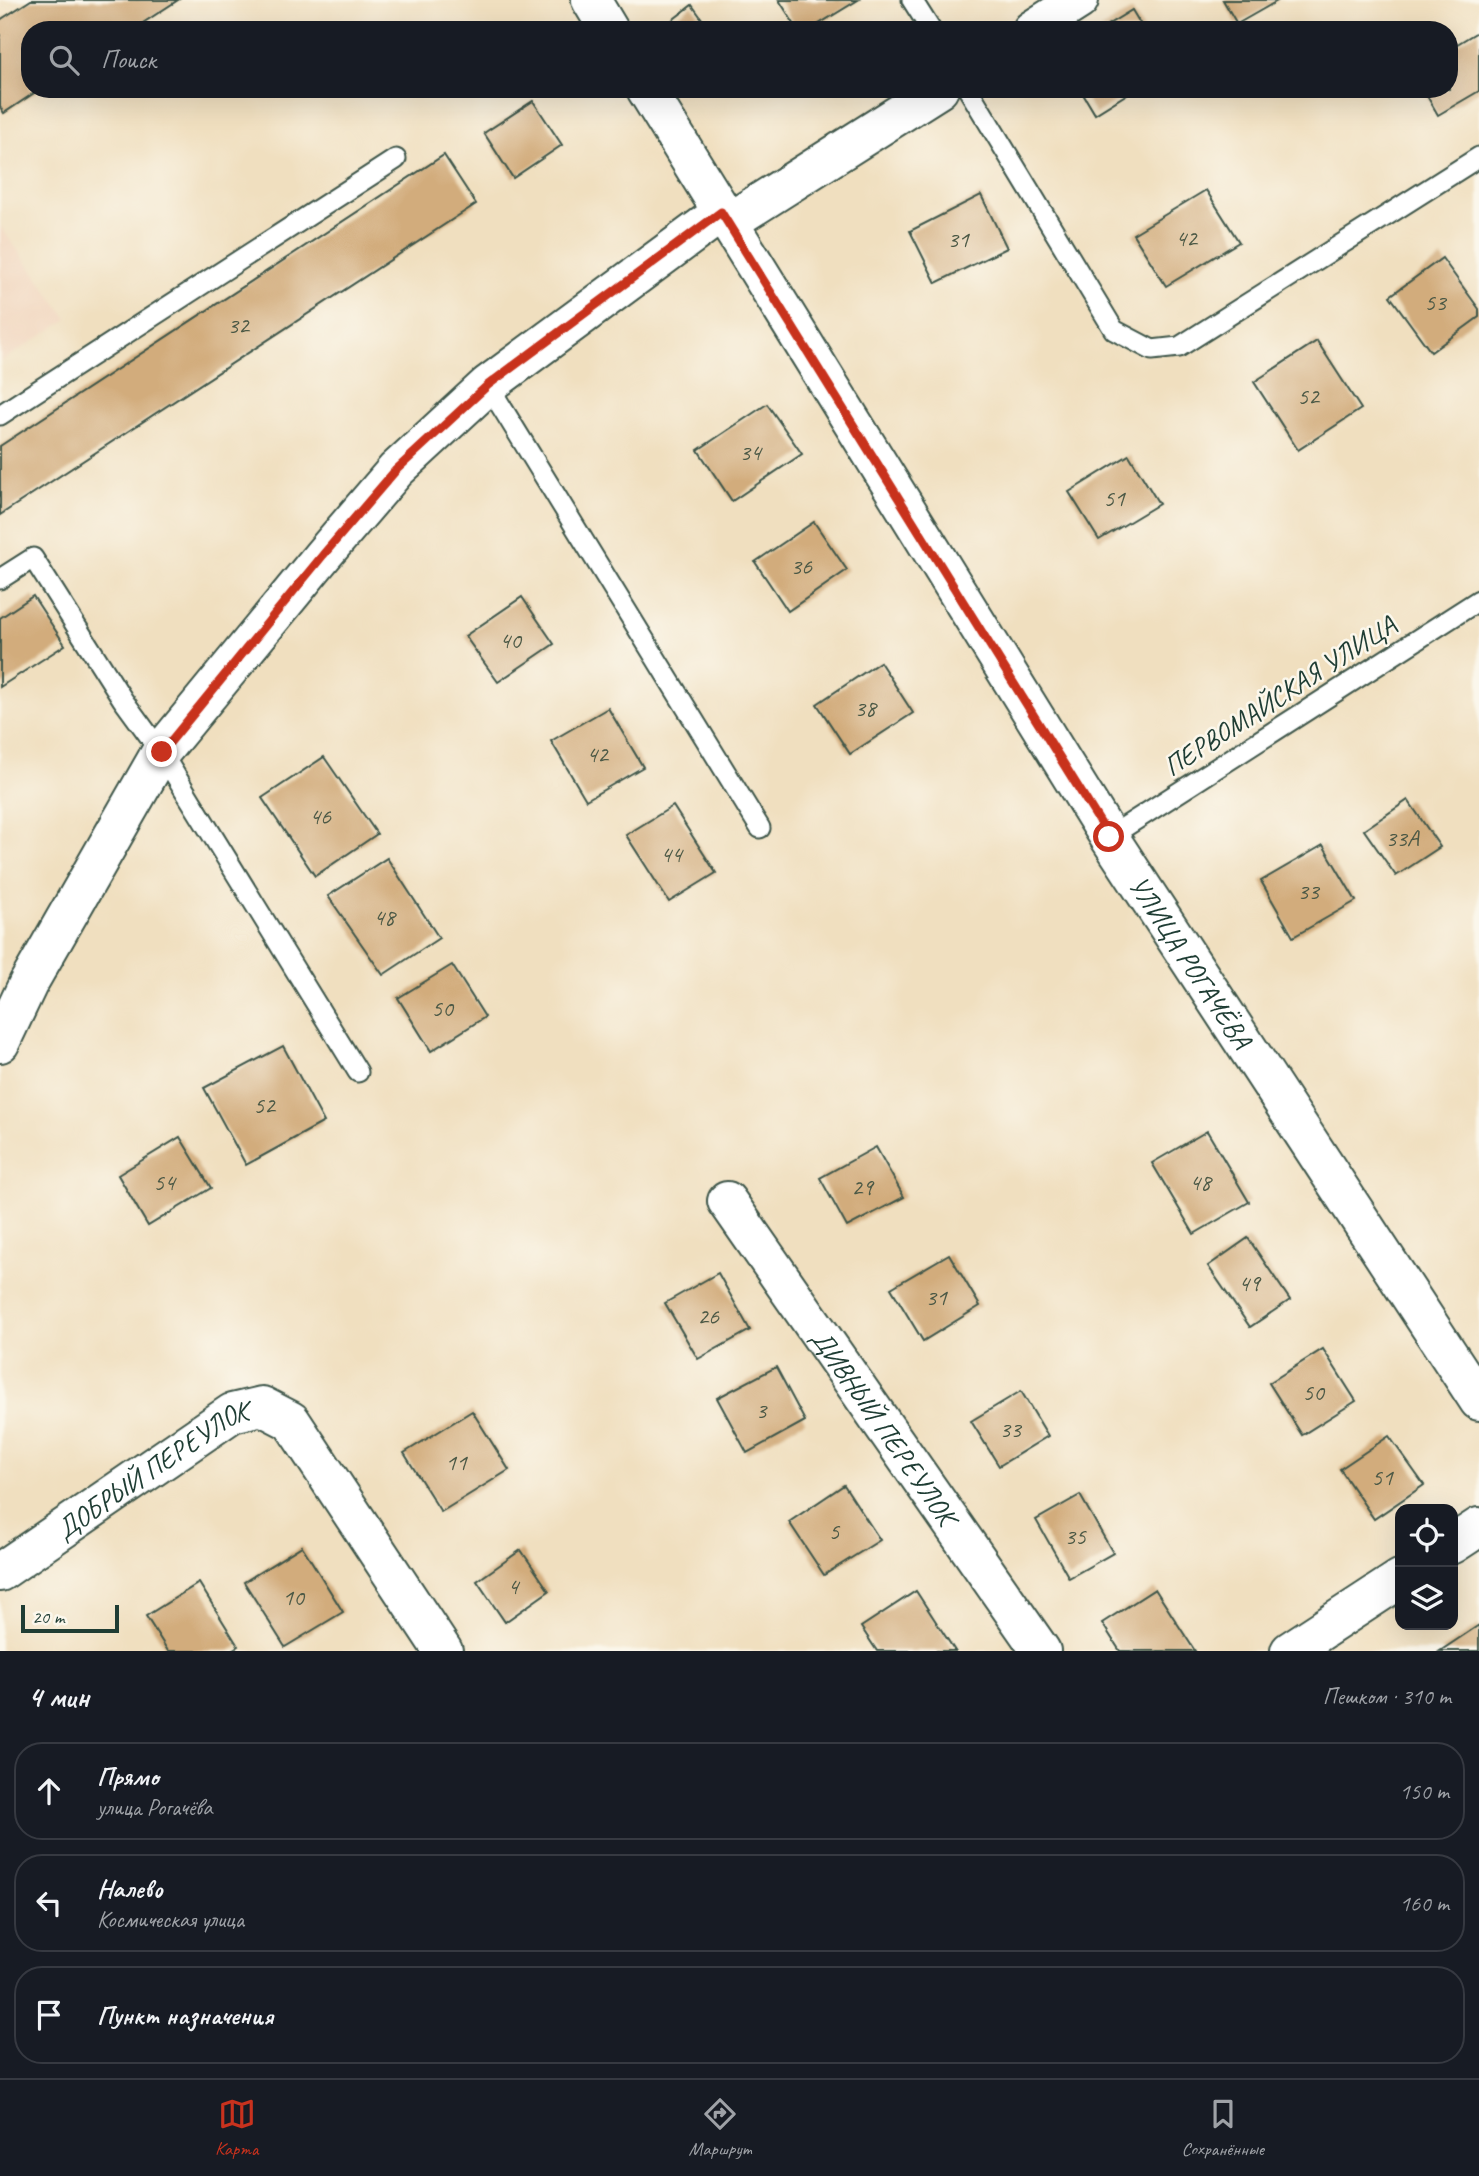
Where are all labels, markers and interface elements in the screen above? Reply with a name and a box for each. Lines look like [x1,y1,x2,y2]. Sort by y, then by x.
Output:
search box [21,21,1458,98]
icon: search [45,41,83,79]
text: Поиск [101,43,156,76]
house number: 42 [1175,223,1199,253]
house number: 31 [947,224,970,254]
house number: 53 [1424,287,1448,317]
house number: 32 [227,310,251,340]
house number: 52 [1297,381,1321,411]
house number: 34 [739,437,763,467]
house number: 51 [1103,483,1126,513]
house number: 36 [790,551,813,581]
street label: ПЕРВОМАЙСКАЯ УЛИЦА [1156,607,1403,784]
house number: 40 [499,625,523,655]
house number: 38 [854,693,878,723]
route end [146,736,177,767]
house number: 42 [586,739,610,769]
house number: 46 [309,801,332,831]
route start [1093,821,1124,852]
house number: 33А [1385,823,1420,853]
house number: 44 [660,839,684,869]
street label: УЛИЦА РОГАЧЁВА [1121,869,1261,1057]
house number: 33 [1297,876,1321,906]
house number: 48 [373,902,397,932]
house number: 50 [431,993,455,1023]
house number: 52 [253,1090,277,1120]
house number: 54 [153,1167,177,1197]
house number: 48 [1189,1167,1213,1197]
house number: 29 [851,1172,875,1202]
house number: 49 [1238,1268,1262,1298]
house number: 31 [925,1282,948,1312]
house number: 26 [697,1301,720,1331]
street label: ДИВНЫЙ ПЕРЕУЛОК [803,1322,968,1537]
house number: 50 [1302,1377,1326,1407]
street label: ДОБРЫЙ ПЕРЕУЛОК [49,1391,257,1547]
house number: 3 [756,1395,769,1425]
house number: 33 [999,1414,1023,1444]
house number: 11 [445,1447,468,1477]
house number: 51 [1371,1462,1394,1492]
map controls [1395,1504,1458,1630]
button: locate [1395,1504,1458,1567]
house number: 5 [829,1516,841,1546]
house number: 35 [1064,1521,1087,1551]
button: layers [1395,1567,1458,1630]
house number: 4 [508,1571,521,1601]
house number: 10 [282,1582,306,1612]
scale bar [21,1602,119,1634]
text: 20 m [32,1605,64,1629]
text: 4 мин [28,1678,89,1716]
text: Пешком · 310 m [1323,1682,1451,1711]
text: Прямо [97,1760,159,1793]
icon: ahead [30,1772,68,1810]
text: 150 m [1400,1777,1449,1806]
text: улица Рогачёва [97,1793,212,1822]
text: Налево [97,1872,163,1905]
icon: left [30,1884,68,1922]
text: 160 m [1400,1889,1449,1918]
text: Космическая улица [97,1905,244,1934]
icon: arrive [30,1996,68,2034]
text: Пункт назначения [97,1999,273,2032]
tab: Карта [215,2095,258,2161]
tab: Маршрут [689,2095,751,2161]
tab: Сохранённые [1181,2095,1264,2161]

